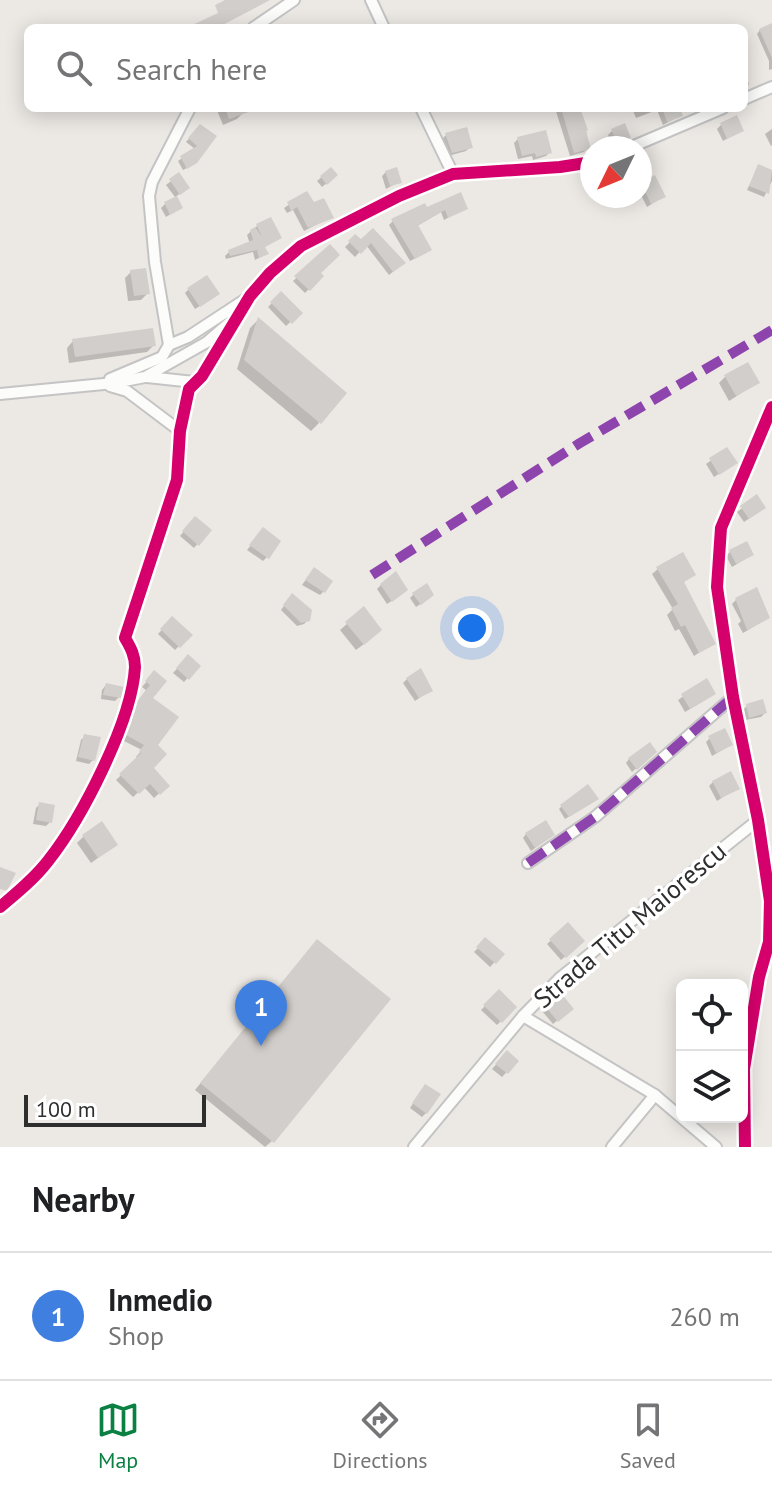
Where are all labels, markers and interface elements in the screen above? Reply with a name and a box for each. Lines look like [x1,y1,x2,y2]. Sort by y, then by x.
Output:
search box [24,24,748,112]
icon: search [52,46,96,90]
text: Search here [116,49,267,88]
north arrow [580,136,652,208]
your location [452,608,492,648]
street label: Strada Titu Maiorescu [527,834,733,1015]
map controls [676,979,748,1123]
button: locate [676,979,748,1051]
pin: 1 [235,980,287,1046]
button: layers [676,1051,748,1123]
scale bar [24,1091,206,1127]
text: 100 m [36,1095,96,1123]
text: Nearby [32,1177,134,1221]
text: Inmedio [108,1280,213,1319]
text: 1 [51,1300,65,1333]
text: 260 m [669,1300,740,1333]
text: Shop [108,1319,164,1352]
tab: Map [96,1398,140,1474]
tab: Directions [332,1398,428,1474]
tab: Saved [620,1398,676,1474]

